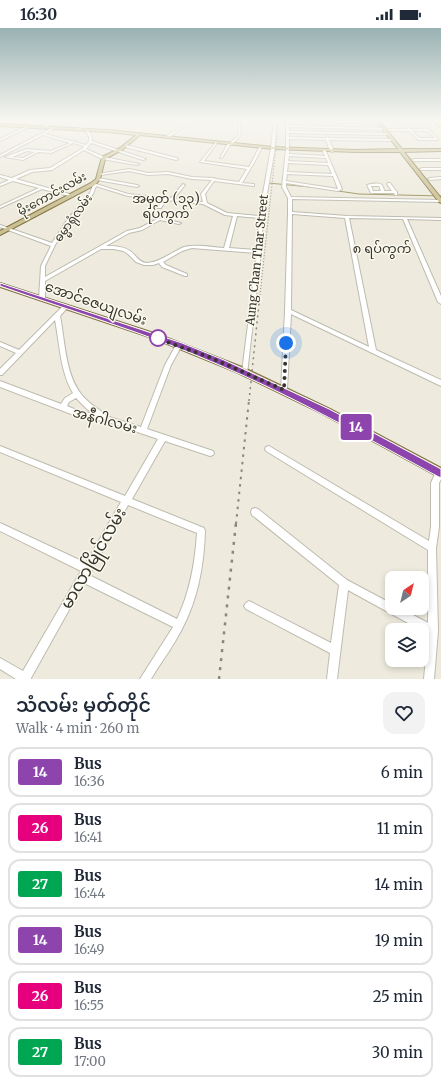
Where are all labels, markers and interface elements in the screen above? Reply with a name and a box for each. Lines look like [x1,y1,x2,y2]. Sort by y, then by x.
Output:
text: 16:30 [20,5,57,24]
street label: မိုးကောင်းလမ်း [14,168,90,221]
street label: ဓမ္မာရုံလမ်း [49,190,98,247]
district label: အမှတ် (၁၃) ရပ်ကွက် [132,190,200,224]
street label: Aung Chan Thar Street [242,193,271,327]
district label: ၈ ရပ်ကွက် [353,240,411,259]
street label: အောင်ဇေယျလမ်း [42,276,150,332]
unlabelled marker [149,329,167,347]
your location [276,333,296,353]
street label: အနီဂါလမ်း [70,402,140,440]
line badge: 14 [338,414,374,440]
text: 14 [349,418,363,436]
street label: မာလာမြိုင်လမ်း [55,503,133,614]
north arrow [385,571,429,615]
map controls [385,571,429,667]
button: layers [385,623,429,667]
button: heart [383,692,425,734]
text: သံလမ်း မှတ်တိုင် [16,693,151,717]
text: Walk · 4 min · 260 m [16,720,139,737]
text: Bus [74,754,102,773]
text: 14 [33,763,47,781]
text: 6 min [381,763,423,782]
text: 16:36 [74,773,105,790]
text: Bus [74,810,102,829]
text: 26 [32,819,48,837]
text: 11 min [377,819,423,838]
text: 16:41 [74,829,102,846]
text: Bus [74,866,102,885]
text: 27 [32,875,48,893]
text: 14 min [375,875,423,894]
text: 16:44 [74,885,105,902]
text: Bus [74,922,102,941]
text: 14 [33,931,47,949]
text: 19 min [375,931,423,950]
text: 16:49 [74,941,104,958]
text: Bus [74,978,102,997]
text: 26 [32,987,48,1005]
text: 25 min [373,987,423,1006]
text: 16:55 [74,997,104,1014]
text: Bus [74,1034,102,1053]
text: 27 [32,1043,48,1061]
text: 30 min [372,1043,423,1062]
text: 17:00 [74,1053,106,1070]

